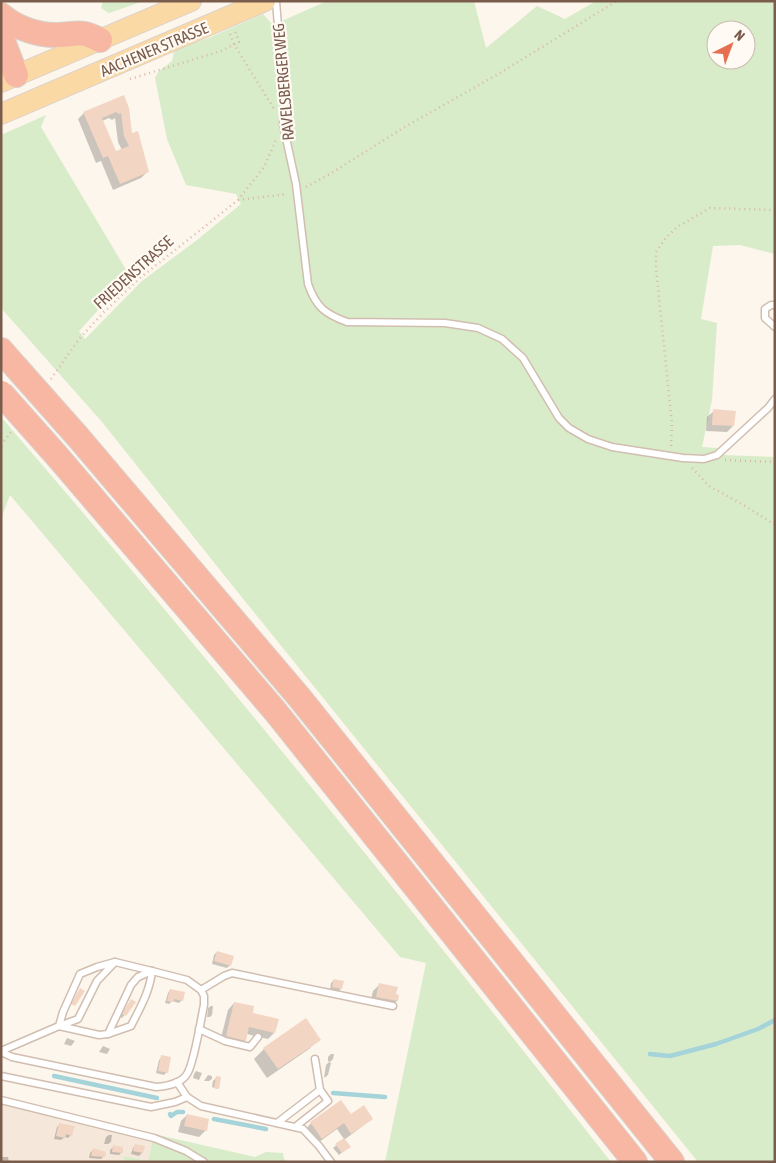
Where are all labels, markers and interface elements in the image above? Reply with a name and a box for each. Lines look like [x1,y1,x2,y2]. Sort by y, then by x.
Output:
street label: AACHENER STRASSE [97,18,211,80]
north arrow [706,20,756,70]
street label: RAVELSBERGER WEG [269,23,297,141]
text: N [731,27,748,44]
street label: FRIEDENSTRASSE [90,232,176,312]

